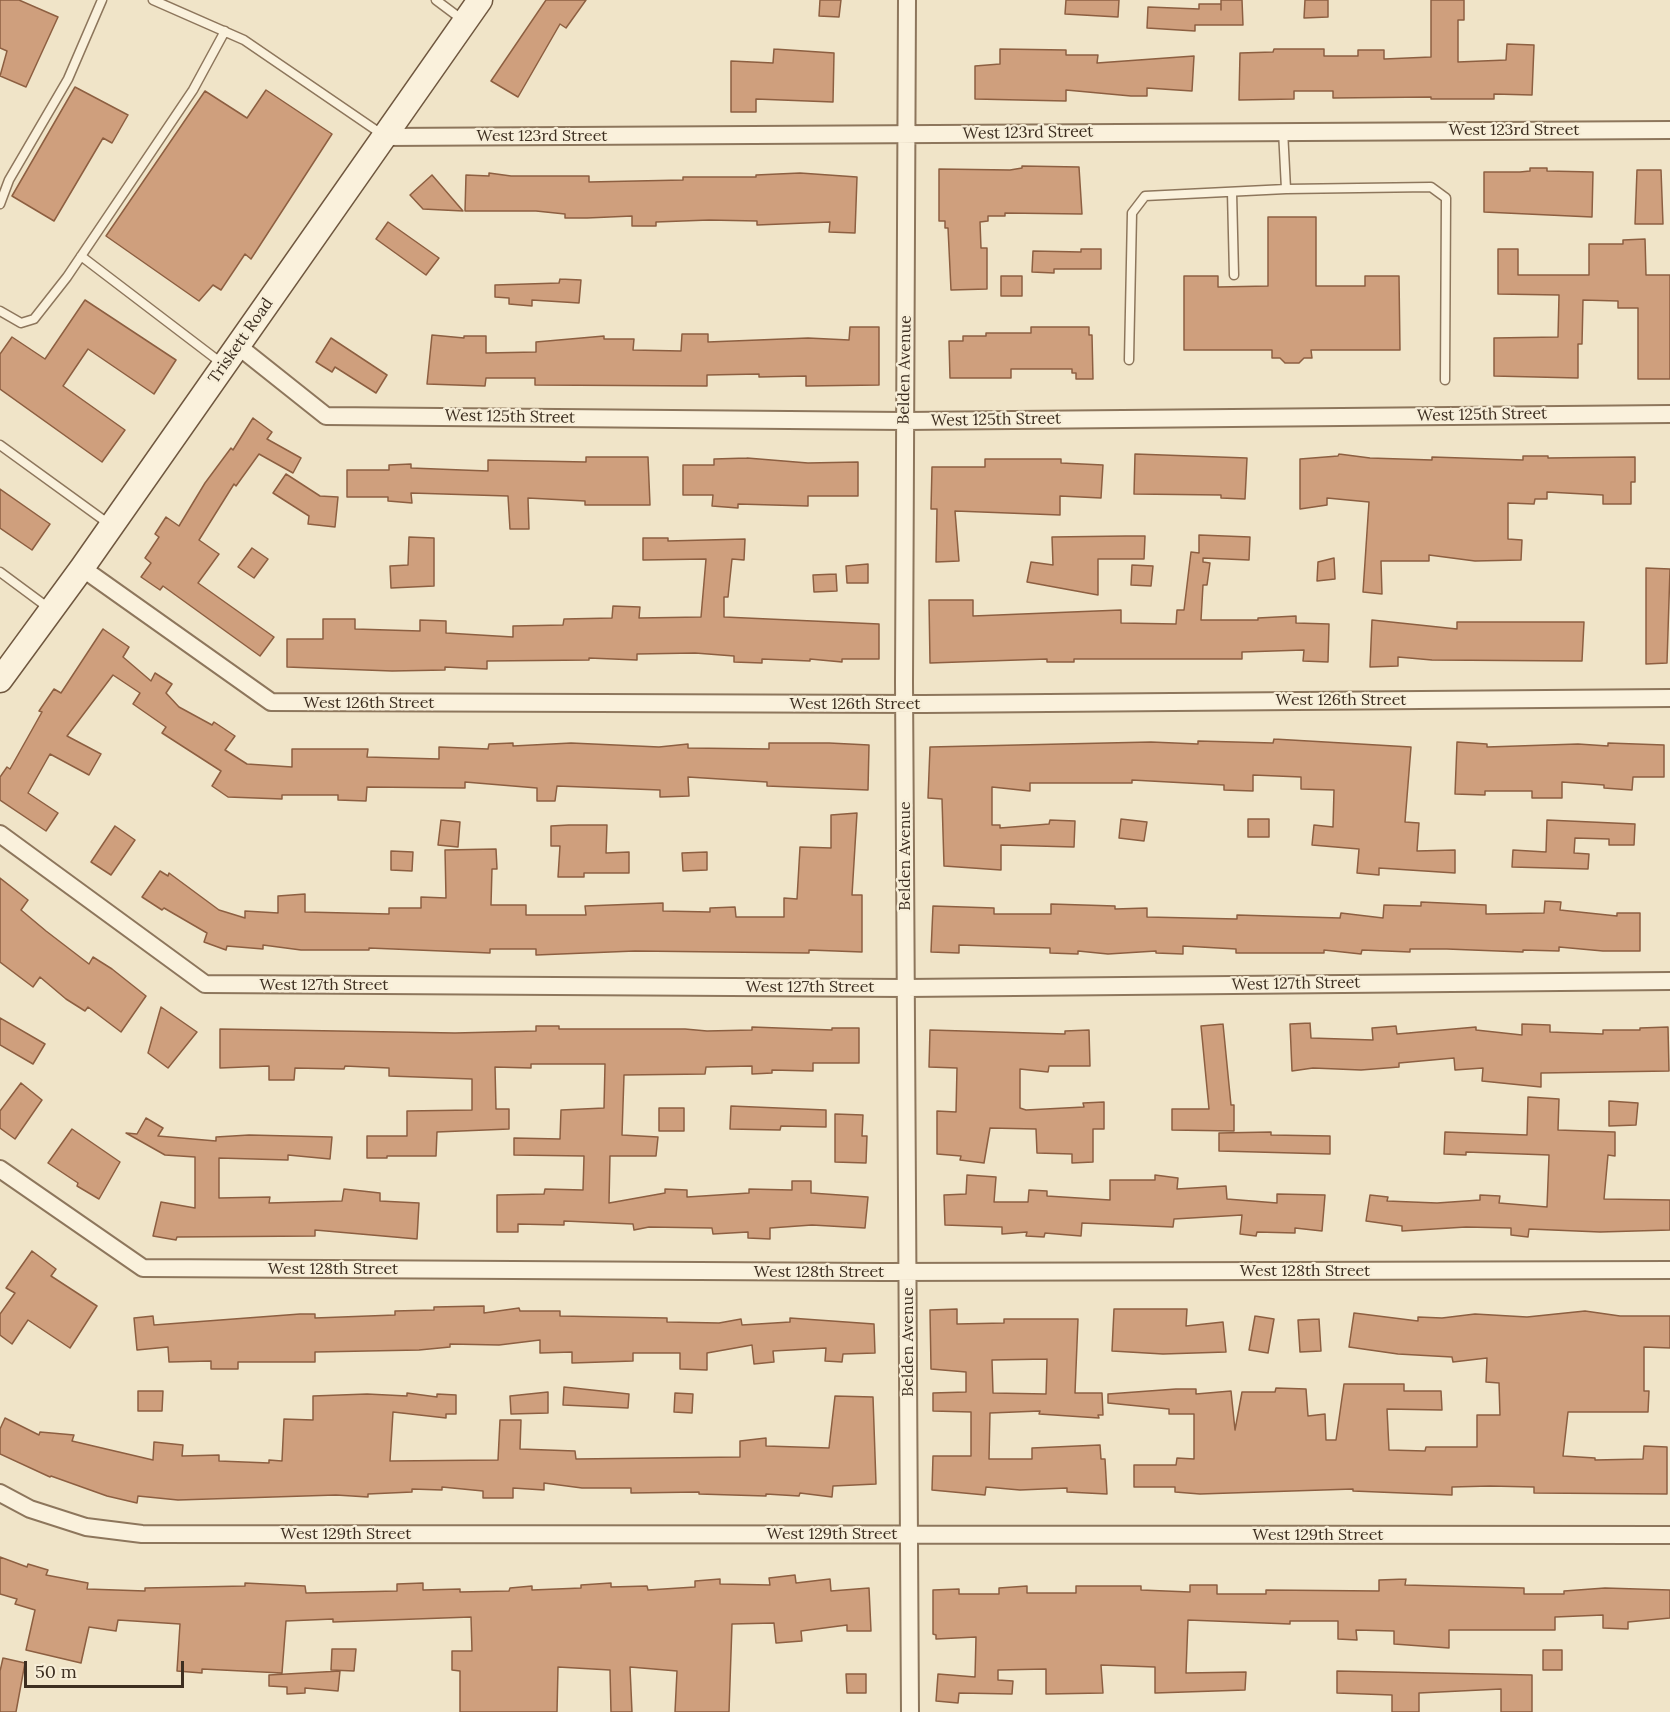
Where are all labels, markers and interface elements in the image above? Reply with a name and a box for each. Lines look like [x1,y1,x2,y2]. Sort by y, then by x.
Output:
street label: West 123rd Street [1449,120,1579,140]
street label: West 123rd Street [962,122,1094,144]
street label: West 123rd Street [477,126,607,146]
street label: Triskett Road [205,295,277,387]
street label: Belden Avenue [894,315,916,425]
street label: West 125th Street [1417,404,1547,426]
street label: West 125th Street [445,406,575,428]
street label: West 125th Street [931,409,1061,431]
street label: West 126th Street [1276,690,1406,710]
street label: West 126th Street [304,693,434,713]
street label: West 126th Street [790,694,920,714]
street label: Belden Avenue [895,801,915,911]
street label: West 127th Street [1231,973,1361,995]
street label: West 127th Street [260,975,388,995]
street label: West 127th Street [746,977,874,997]
street label: West 128th Street [268,1259,398,1279]
street label: West 128th Street [1240,1261,1370,1281]
street label: West 128th Street [754,1262,884,1282]
street label: Belden Avenue [898,1287,918,1397]
street label: West 129th Street [281,1524,411,1544]
street label: West 129th Street [767,1524,897,1544]
street label: West 129th Street [1253,1525,1383,1545]
scale bar [27,1649,188,1687]
text: 50 m [35,1660,77,1683]

